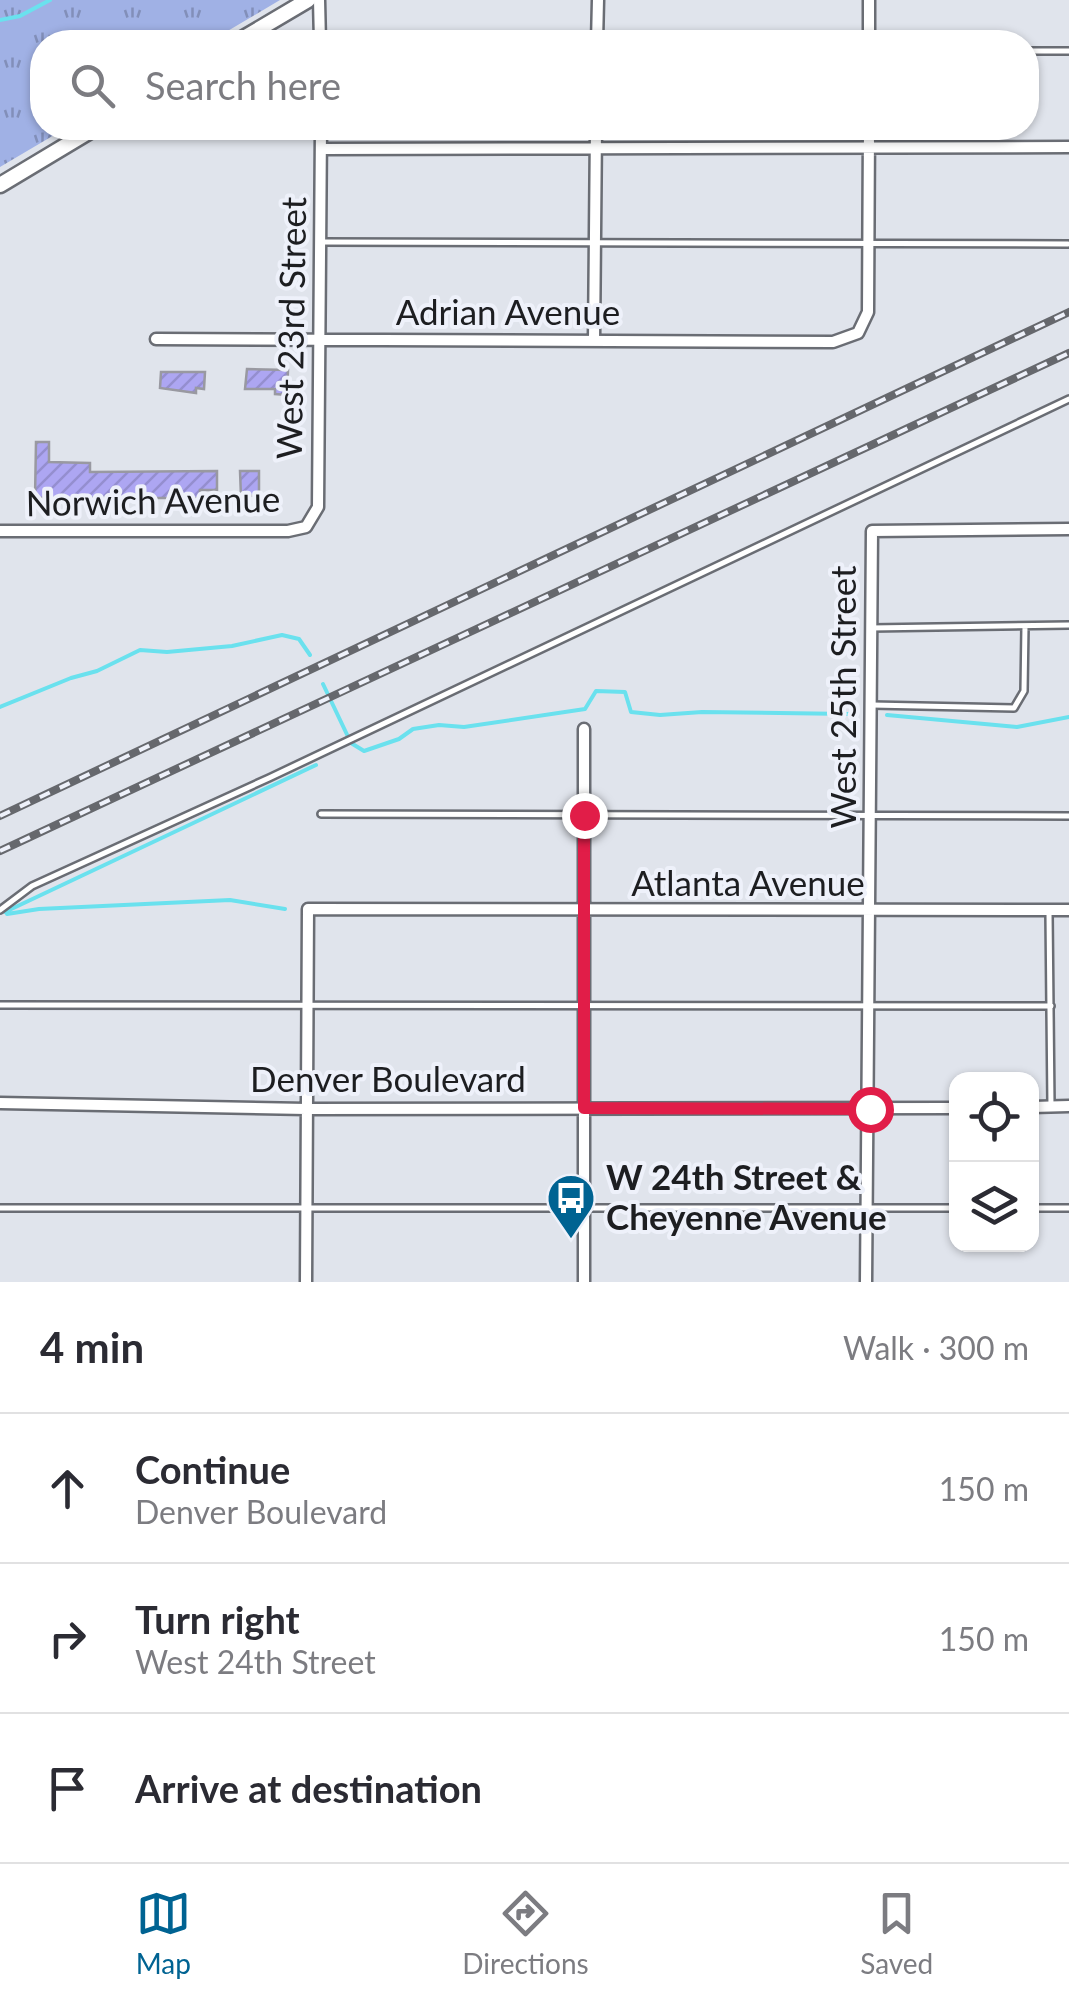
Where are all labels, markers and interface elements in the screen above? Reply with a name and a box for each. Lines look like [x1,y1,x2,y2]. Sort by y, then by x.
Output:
search box [30,30,1039,140]
icon: search [65,58,120,113]
text: Search here [145,62,341,108]
street label: West 23rd Street [267,196,313,460]
street label: Adrian Avenue [396,290,620,332]
street label: Norwich Avenue [25,477,281,523]
street label: West 25th Street [821,565,863,829]
route end [562,793,608,839]
street label: Atlanta Avenue [631,861,865,903]
street label: Denver Boulevard [250,1057,526,1099]
map controls [949,1072,1039,1252]
button: locate [949,1072,1039,1162]
route start [848,1087,894,1133]
place label: W 24th Street & Cheyenne Avenue [606,1155,887,1237]
button: layers [949,1162,1039,1252]
bus stop icon: W 24th Street & Cheyenne Avenue [545,1172,597,1240]
text: 4 min [40,1322,144,1372]
text: Walk · 300 m [843,1328,1029,1367]
text: Continue [135,1446,290,1492]
icon: ahead [40,1461,95,1516]
text: 150 m [939,1469,1029,1508]
text: Denver Boulevard [135,1492,387,1531]
text: Turn right [135,1596,300,1642]
icon: right [40,1611,95,1666]
text: 150 m [939,1619,1029,1658]
text: West 24th Street [135,1642,376,1681]
icon: arrive [40,1761,95,1816]
text: Arrive at destination [135,1765,482,1811]
tab: Map [136,1886,191,1980]
tab: Directions [462,1886,589,1980]
tab: Saved [860,1886,933,1980]

